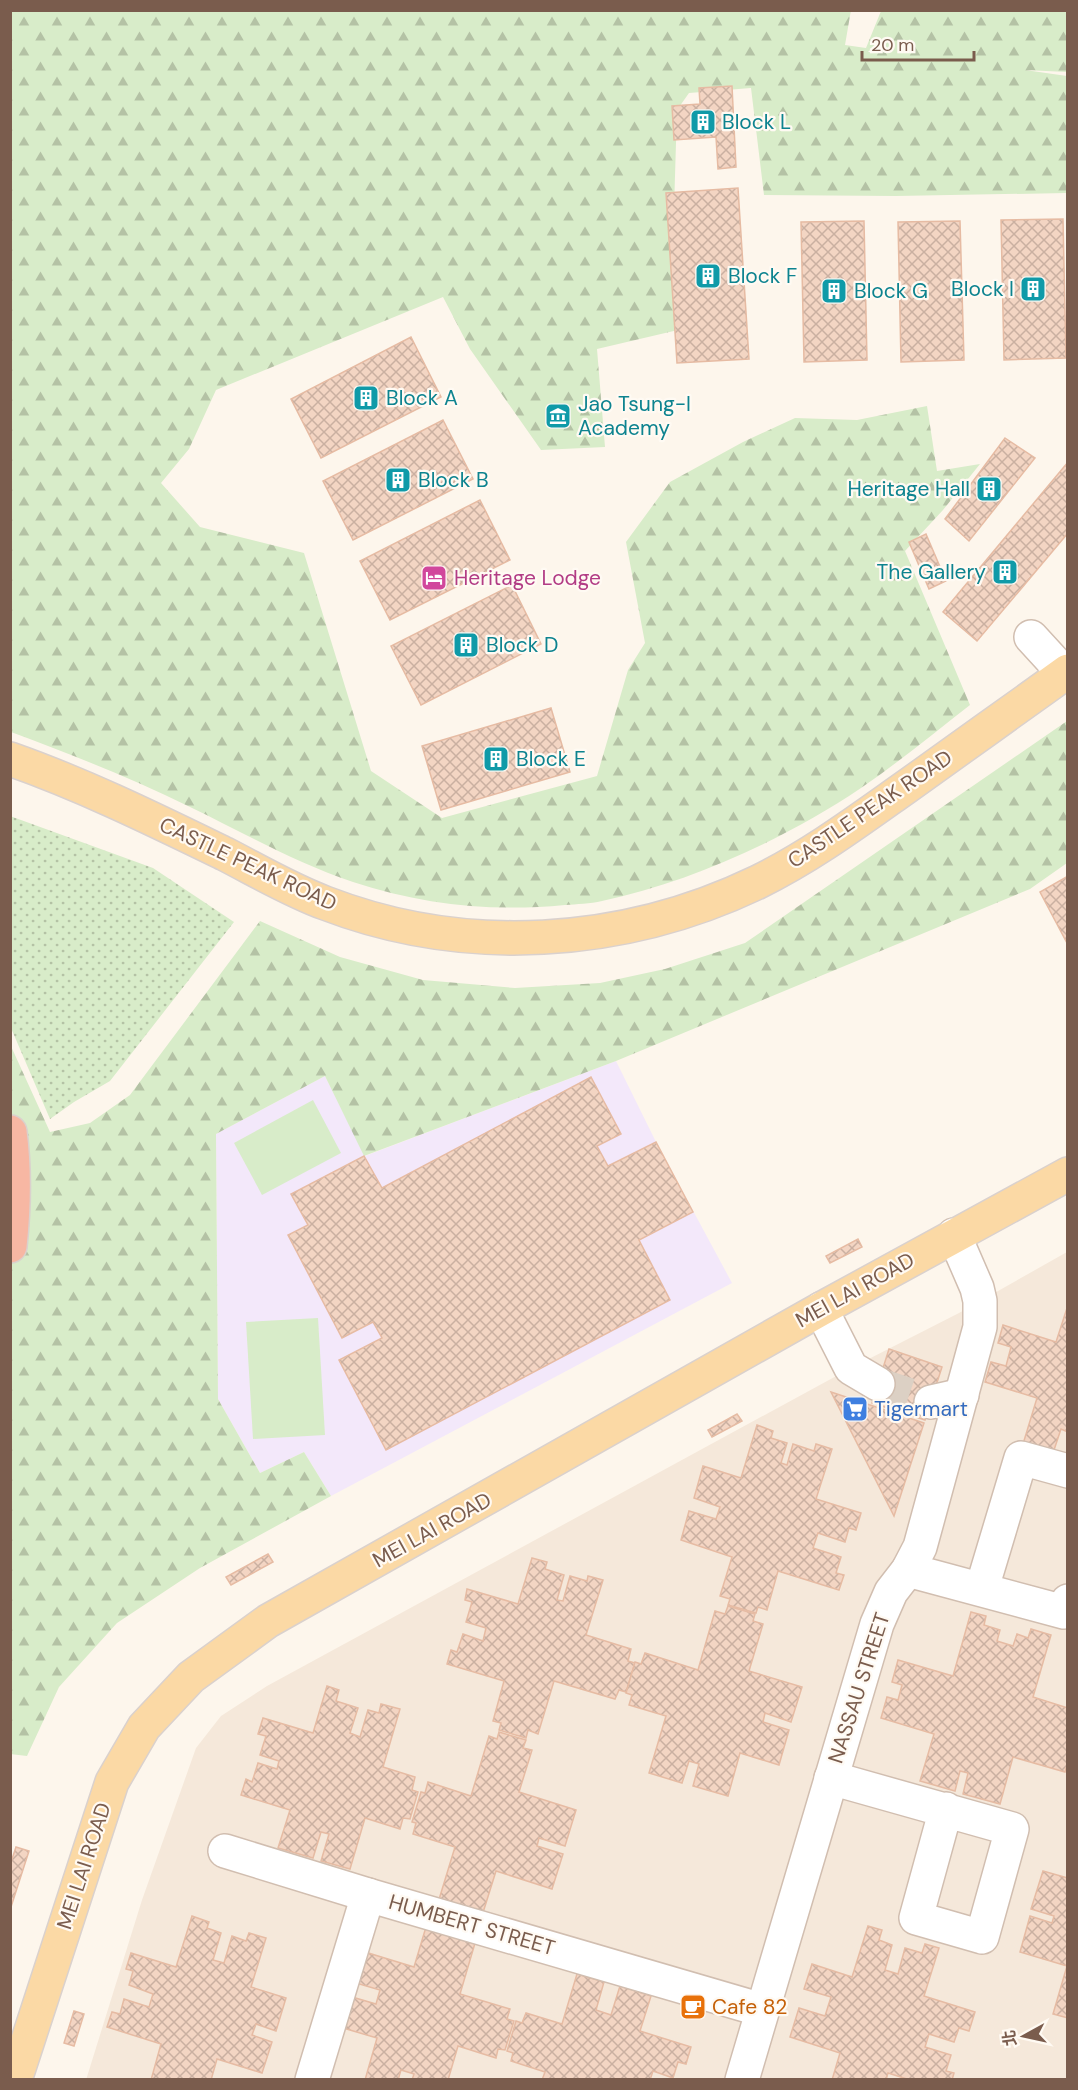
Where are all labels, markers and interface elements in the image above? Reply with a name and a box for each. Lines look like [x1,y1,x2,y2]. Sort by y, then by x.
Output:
scale bar [862,24,974,62]
text: 20 m [871,33,914,57]
building icon: Block L [688,107,718,137]
place label: Block L [722,108,791,136]
building icon: Block F [693,261,723,291]
place label: Block F [728,262,797,290]
building icon: Block I [1018,274,1048,304]
place label: Block I [951,275,1014,303]
building icon: Block G [819,276,849,306]
place label: Block G [854,277,928,305]
building icon: Block A [351,383,381,413]
place label: Block A [386,384,458,412]
place label: Jao Tsung-I Academy [578,390,691,442]
museum icon: Jao Tsung-I Academy [543,401,573,431]
building icon: Block B [383,465,413,495]
place label: Block B [418,466,489,494]
building icon: Heritage Hall [974,474,1004,504]
place label: Heritage Hall [847,475,970,503]
building icon: The Gallery [990,557,1020,587]
place label: The Gallery [877,558,986,586]
hotel icon: Heritage Lodge [419,563,449,593]
place label: Heritage Lodge [454,564,601,592]
building icon: Block D [451,630,481,660]
place label: Block D [486,631,558,659]
building icon: Block E [481,744,511,774]
street label: CASTLE PEAK ROAD [782,744,958,874]
place label: Block E [516,745,586,773]
street label: CASTLE PEAK ROAD [155,811,341,917]
street label: MEI LAI ROAD [791,1246,919,1334]
supermarket icon: Tigermart [840,1394,870,1424]
place label: Tigermart [874,1395,968,1423]
street label: MEI LAI ROAD [368,1486,496,1574]
street label: NASSAU STREET [821,1609,897,1767]
street label: MEI LAI ROAD [50,1799,118,1933]
street label: HUMBERT STREET [386,1888,559,1962]
cafe icon: Cafe 82 [678,1992,708,2022]
place label: Cafe 82 [712,1993,787,2021]
north arrow [994,2006,1054,2066]
text: 北 [998,2029,1021,2047]

